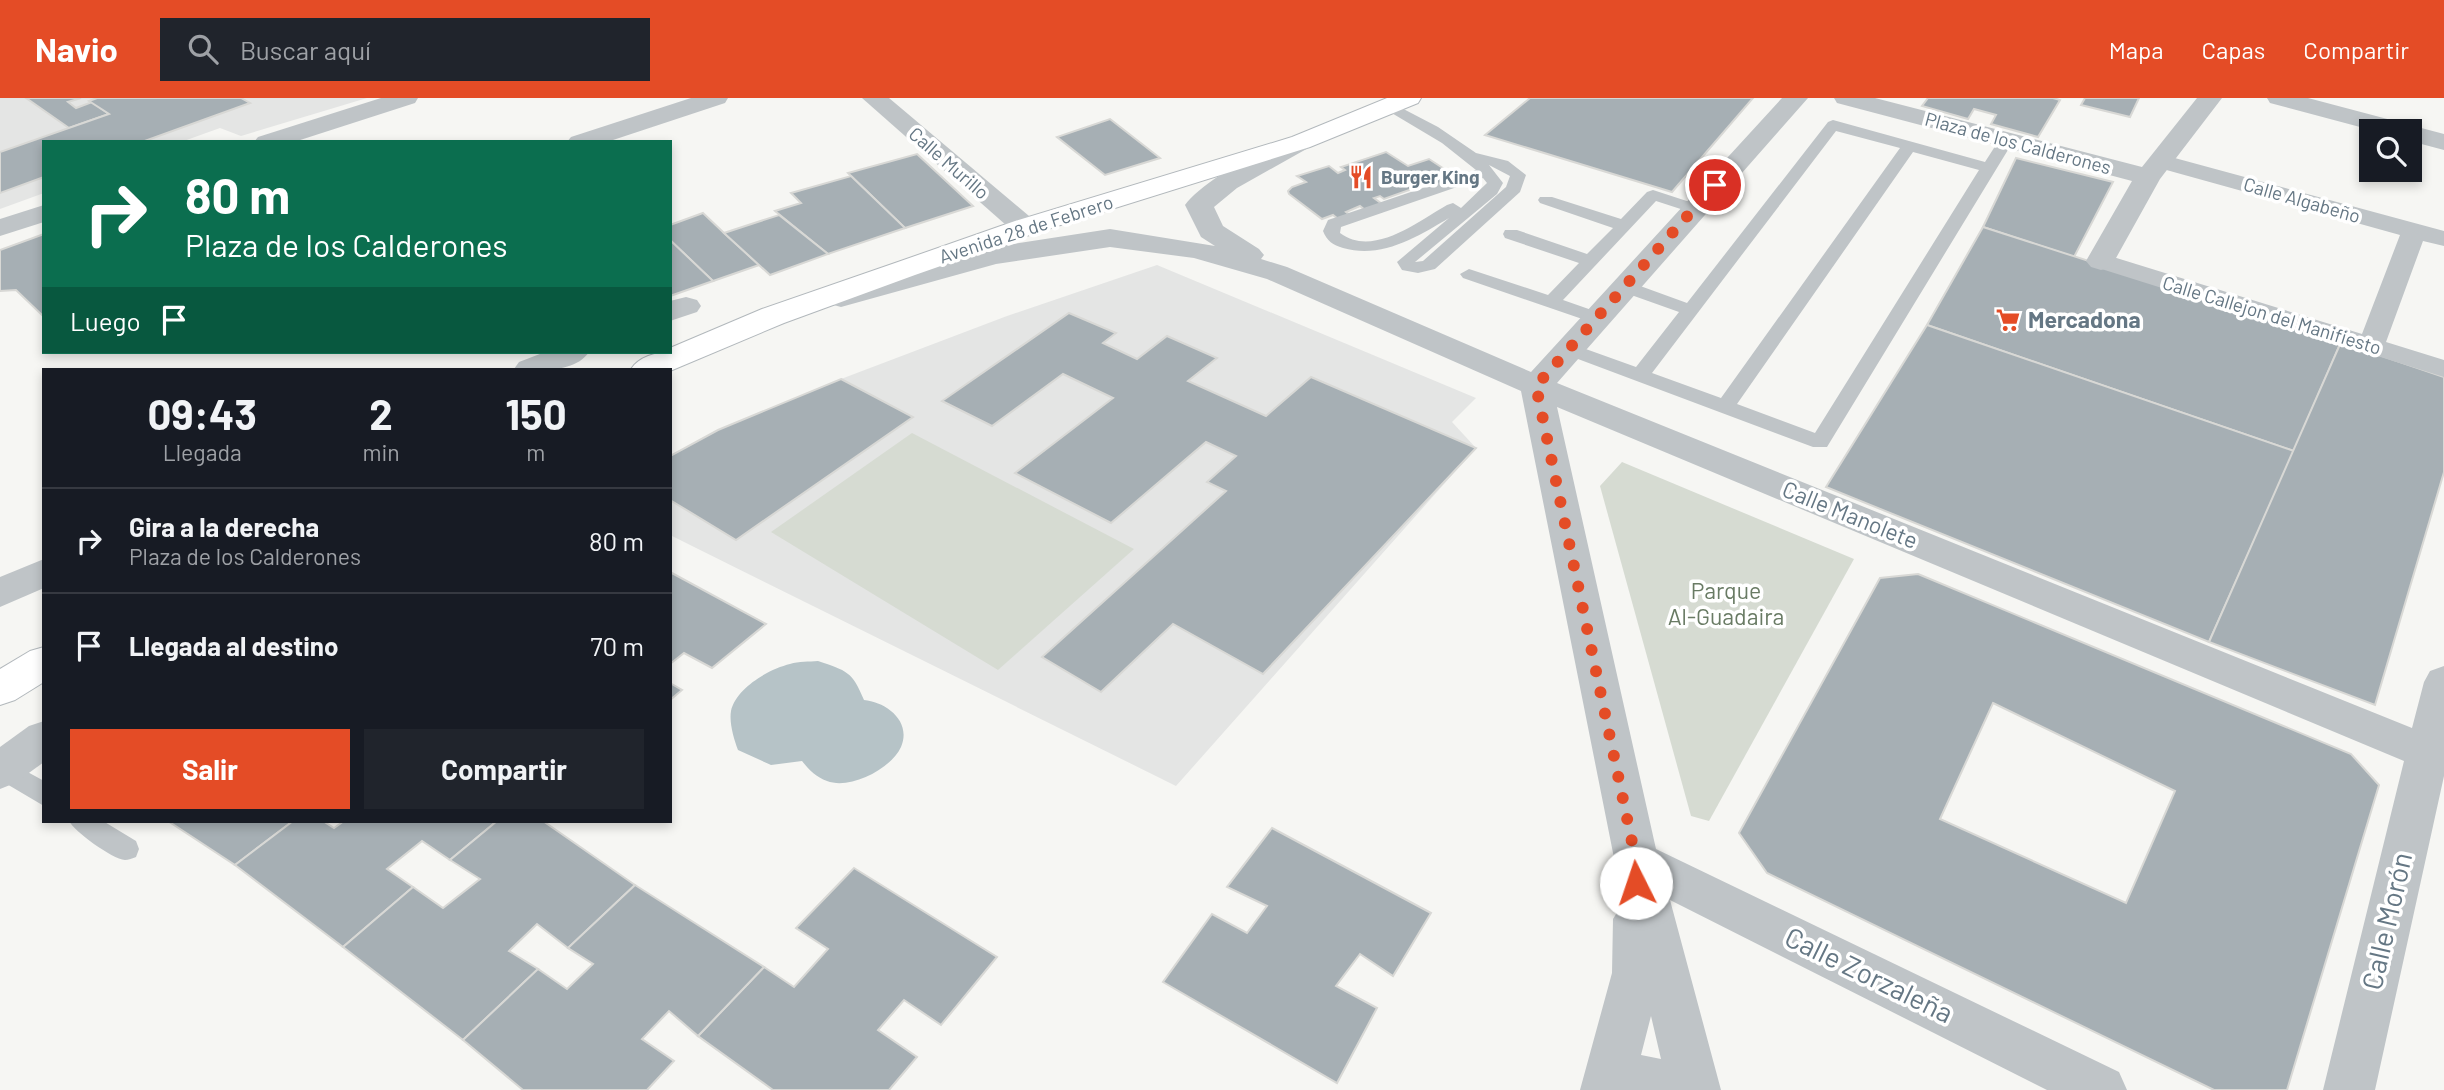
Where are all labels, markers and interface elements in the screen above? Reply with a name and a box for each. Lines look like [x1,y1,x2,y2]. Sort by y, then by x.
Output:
search box [160,18,650,81]
text: Navio [35,29,118,69]
icon: search [184,30,222,68]
text: Buscar aquí [240,34,371,65]
text: Mapa [2109,35,2164,64]
text: Capas [2202,35,2265,64]
text: Compartir [2303,35,2409,64]
street label: Plaza de los Calderones [1923,107,2114,178]
map controls [2359,119,2422,182]
button: search [2359,119,2422,182]
street label: Calle Murillo [905,122,994,204]
pin [1685,155,1745,215]
restaurant icon: Burger King [1347,163,1375,191]
text: 80 m [185,165,290,224]
place label: Burger King [1381,165,1480,188]
icon: arrive [1696,166,1734,204]
icon: right [70,168,161,259]
street label: Calle Algabeño [2241,172,2363,227]
street label: Avenida 28 de Febrero [936,190,1116,268]
text: Plaza de los Calderones [185,225,508,263]
street label: Calle Callejon del Manifiesto [2160,270,2384,359]
icon: arrive [155,301,193,339]
text: Luego [70,305,141,336]
place label: Mercadona [2028,305,2141,333]
supermarket icon: Mercadona [1994,306,2022,334]
text: 09:43 [147,388,257,438]
text: 2 [369,388,393,438]
text: 150 [505,388,567,438]
text: Llegada [163,438,242,466]
text: min [362,438,400,466]
text: m [526,438,545,466]
street label: Calle Manolete [1779,474,1922,554]
text: Gira a la derecha [129,511,319,542]
icon: right [70,522,108,560]
text: 80 m [589,525,644,556]
text: Plaza de los Calderones [129,542,361,570]
park label: Parque Al-Guadaira [1668,576,1784,630]
icon: arrive [70,627,108,665]
text: Llegada al destino [129,630,338,661]
text: 70 m [590,630,644,661]
button: Salir [70,729,350,809]
button: Compartir [364,729,644,809]
position arrow [1599,846,1673,920]
street label: Calle Morón [2354,849,2418,993]
street label: Calle Zorzaleña [1780,919,1959,1029]

